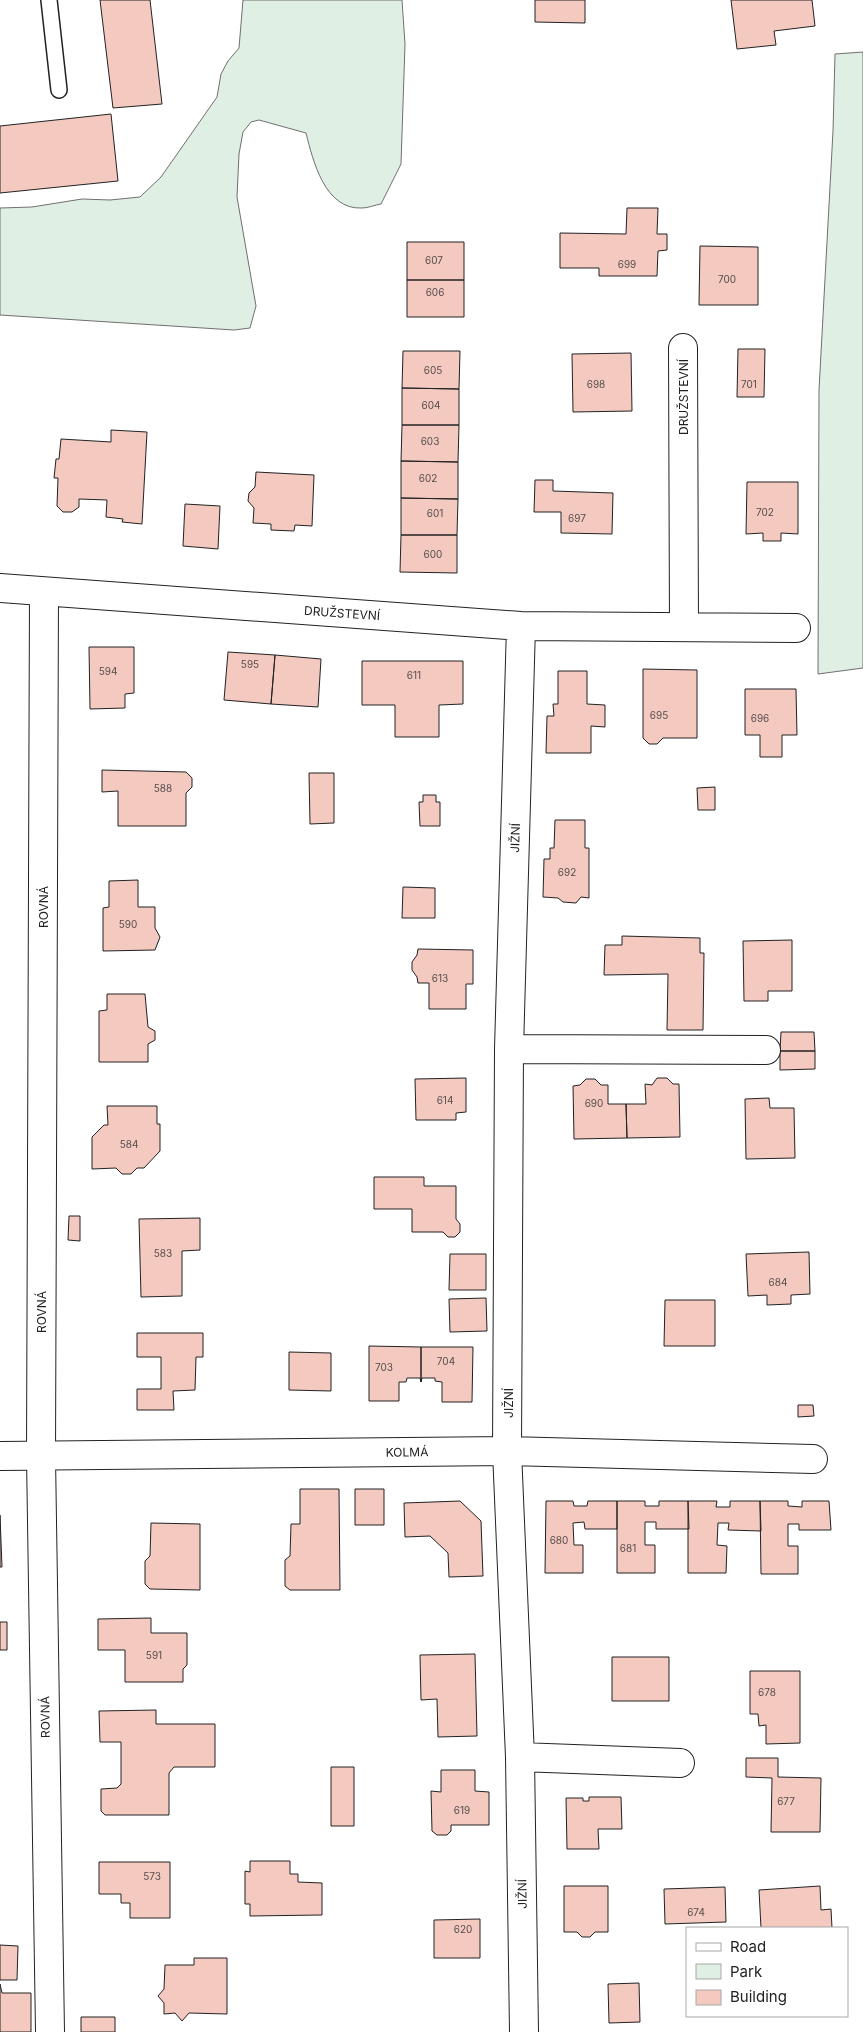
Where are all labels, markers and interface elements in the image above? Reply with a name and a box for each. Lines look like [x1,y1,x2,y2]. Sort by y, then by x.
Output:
house number: 607 [425,254,443,266]
house number: 699 [618,258,636,270]
house number: 700 [718,273,736,285]
house number: 606 [426,286,444,298]
street label: DRUŽSTEVNÍ [676,358,691,435]
house number: 605 [424,364,442,376]
house number: 698 [587,378,605,390]
house number: 701 [741,378,757,390]
house number: 604 [422,399,440,411]
house number: 603 [421,435,439,447]
house number: 602 [419,472,437,484]
house number: 702 [756,506,774,518]
house number: 601 [427,507,443,519]
house number: 697 [568,512,586,524]
house number: 600 [424,548,442,560]
street label: DRUŽSTEVNÍ [304,603,381,623]
house number: 595 [241,658,259,670]
house number: 594 [99,665,117,677]
house number: 611 [407,669,421,681]
house number: 695 [650,709,668,721]
house number: 696 [751,712,769,724]
house number: 588 [154,782,172,794]
street label: JIŽNÍ [507,822,523,853]
house number: 692 [558,866,576,878]
street label: ROVNÁ [36,886,51,928]
house number: 590 [119,918,137,930]
house number: 613 [432,972,448,984]
house number: 614 [437,1094,453,1106]
house number: 690 [585,1097,603,1109]
house number: 584 [120,1138,138,1150]
house number: 583 [154,1247,172,1259]
house number: 684 [769,1276,787,1288]
street label: ROVNÁ [34,1291,49,1333]
house number: 704 [437,1355,455,1367]
house number: 703 [375,1361,393,1373]
street label: JIŽNÍ [501,1387,516,1418]
street label: KOLMÁ [385,1444,429,1460]
house number: 680 [550,1534,568,1546]
house number: 681 [620,1542,636,1554]
house number: 591 [146,1649,162,1661]
house number: 678 [758,1686,776,1698]
street label: ROVNÁ [37,1696,53,1738]
house number: 677 [777,1795,795,1807]
house number: 619 [454,1804,470,1816]
house number: 573 [143,1870,161,1882]
street label: JIŽNÍ [514,1878,530,1909]
house number: 674 [687,1906,705,1918]
house number: 620 [454,1923,472,1935]
legend [686,1927,848,2017]
text: Road [730,1937,766,1956]
text: Park [730,1962,763,1981]
text: Building [730,1987,787,2006]

